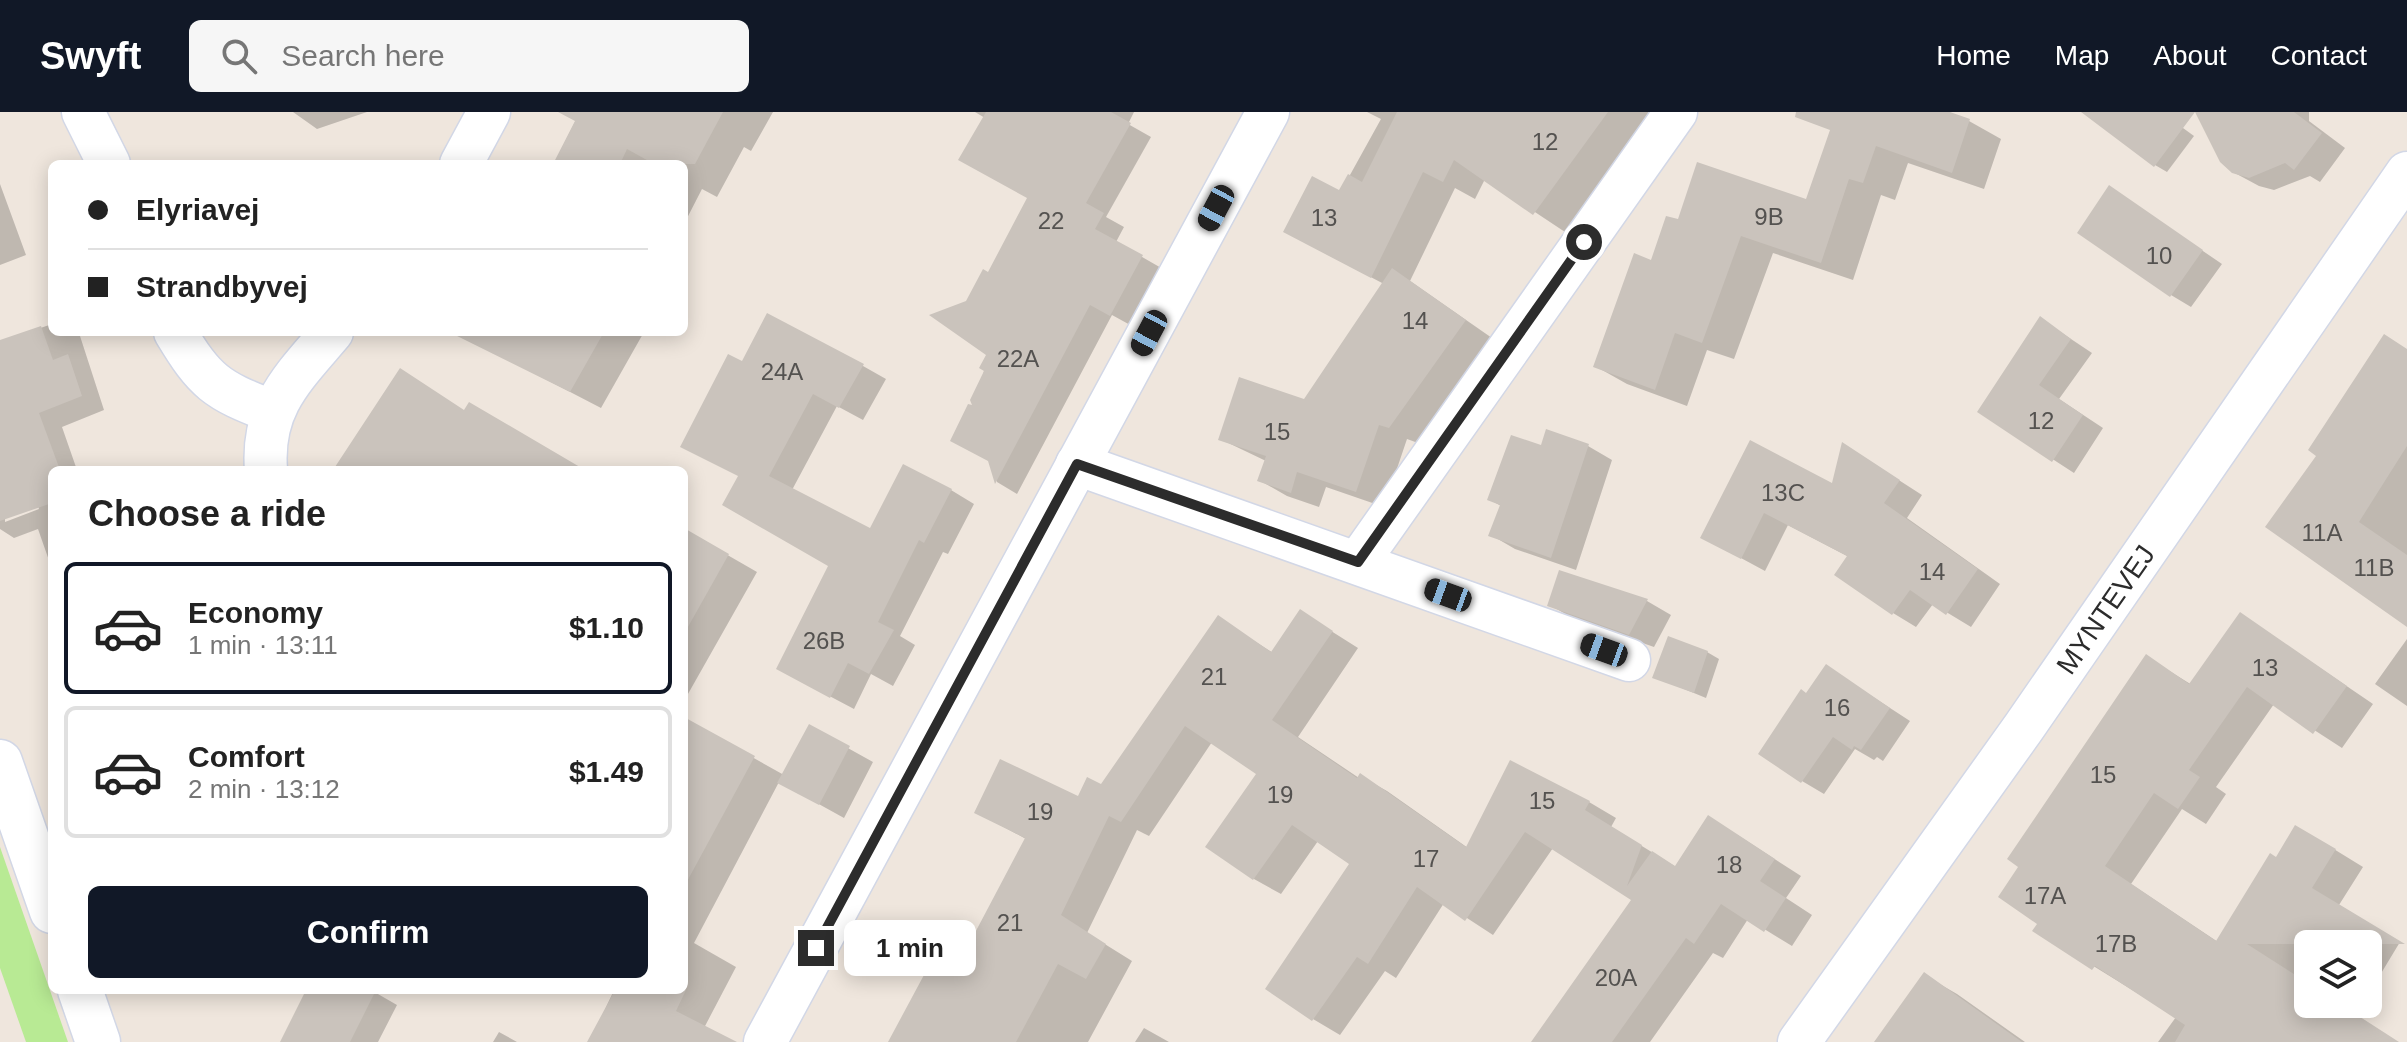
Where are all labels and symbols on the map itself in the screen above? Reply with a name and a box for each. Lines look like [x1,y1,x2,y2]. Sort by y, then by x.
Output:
house number: 12 [1532,128,1558,155]
car [1194,181,1238,235]
house number: 9B [1754,203,1784,230]
house number: 13 [1311,204,1337,231]
house number: 22 [1038,207,1064,234]
route start [1566,224,1602,260]
house number: 10 [2146,242,2172,269]
car [1127,306,1171,360]
house number: 14 [1402,307,1428,334]
house number: 22A [997,345,1039,372]
house number: 24A [761,358,803,385]
house number: 12 [2028,407,2054,434]
house number: 15 [1264,418,1290,445]
house number: 13C [1761,479,1805,506]
house number: 11A [2302,519,2342,546]
street label: MYNTEVEJ [2050,539,2161,680]
house number: 11B [2354,554,2394,581]
house number: 14 [1919,558,1945,585]
car [1421,576,1475,614]
house number: 26B [803,627,845,654]
car [1577,631,1631,669]
house number: 13 [2252,654,2278,681]
house number: 21 [1201,663,1227,690]
house number: 16 [1824,694,1850,721]
house number: 15 [2090,761,2116,788]
house number: 19 [1267,781,1293,808]
house number: 15 [1529,787,1555,814]
house number: 19 [1027,798,1053,825]
house number: 17 [1413,845,1439,872]
house number: 18 [1716,851,1742,878]
house number: 17A [2024,882,2066,909]
house number: 21 [997,909,1023,936]
callout: 1 min [844,920,976,976]
route end [798,930,834,966]
house number: 17B [2095,930,2137,957]
house number: 20A [1595,964,1637,991]

